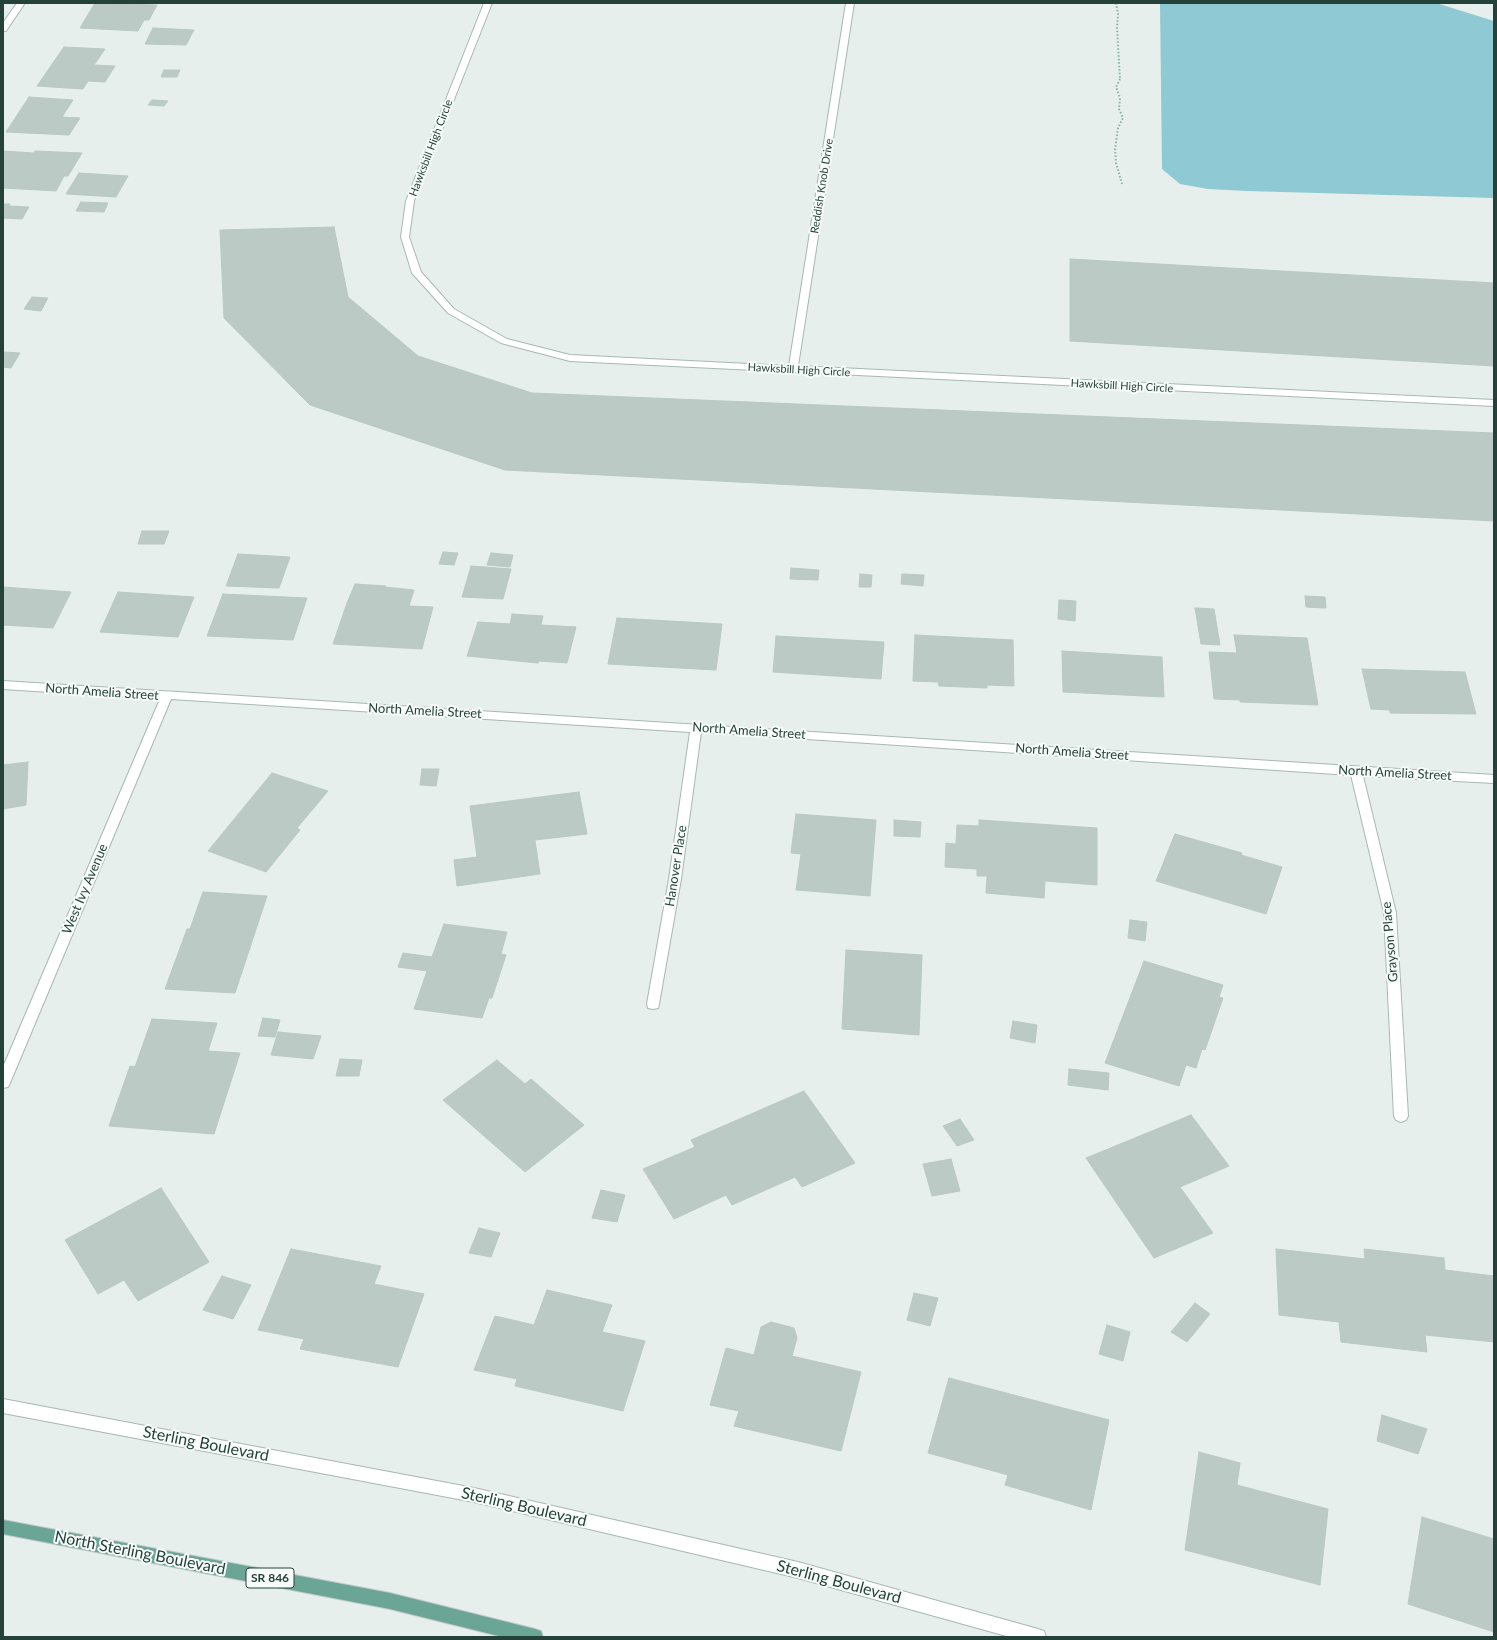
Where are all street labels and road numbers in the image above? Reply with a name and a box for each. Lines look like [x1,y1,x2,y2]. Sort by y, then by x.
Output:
street label: Hawksbill High Circle [406,98,456,198]
street label: Reddish Knob Drive [808,138,836,234]
street label: Hawksbill High Circle [747,361,851,379]
street label: Hawksbill High Circle [1070,377,1174,395]
street label: North Amelia Street [45,680,159,704]
street label: North Amelia Street [368,700,482,722]
street label: North Amelia Street [692,719,806,743]
street label: North Amelia Street [1015,740,1129,764]
street label: North Amelia Street [1338,762,1452,784]
street label: Hanover Place [662,824,690,908]
street label: West Ivy Avenue [59,842,111,936]
street label: Grayson Place [1379,901,1401,983]
street label: Sterling Boulevard [141,1422,271,1466]
street label: Sterling Boulevard [459,1483,589,1531]
street label: North Sterling Boulevard [53,1527,227,1579]
street label: Sterling Boulevard [775,1556,903,1608]
road number: SR 846 [246,1568,294,1588]

